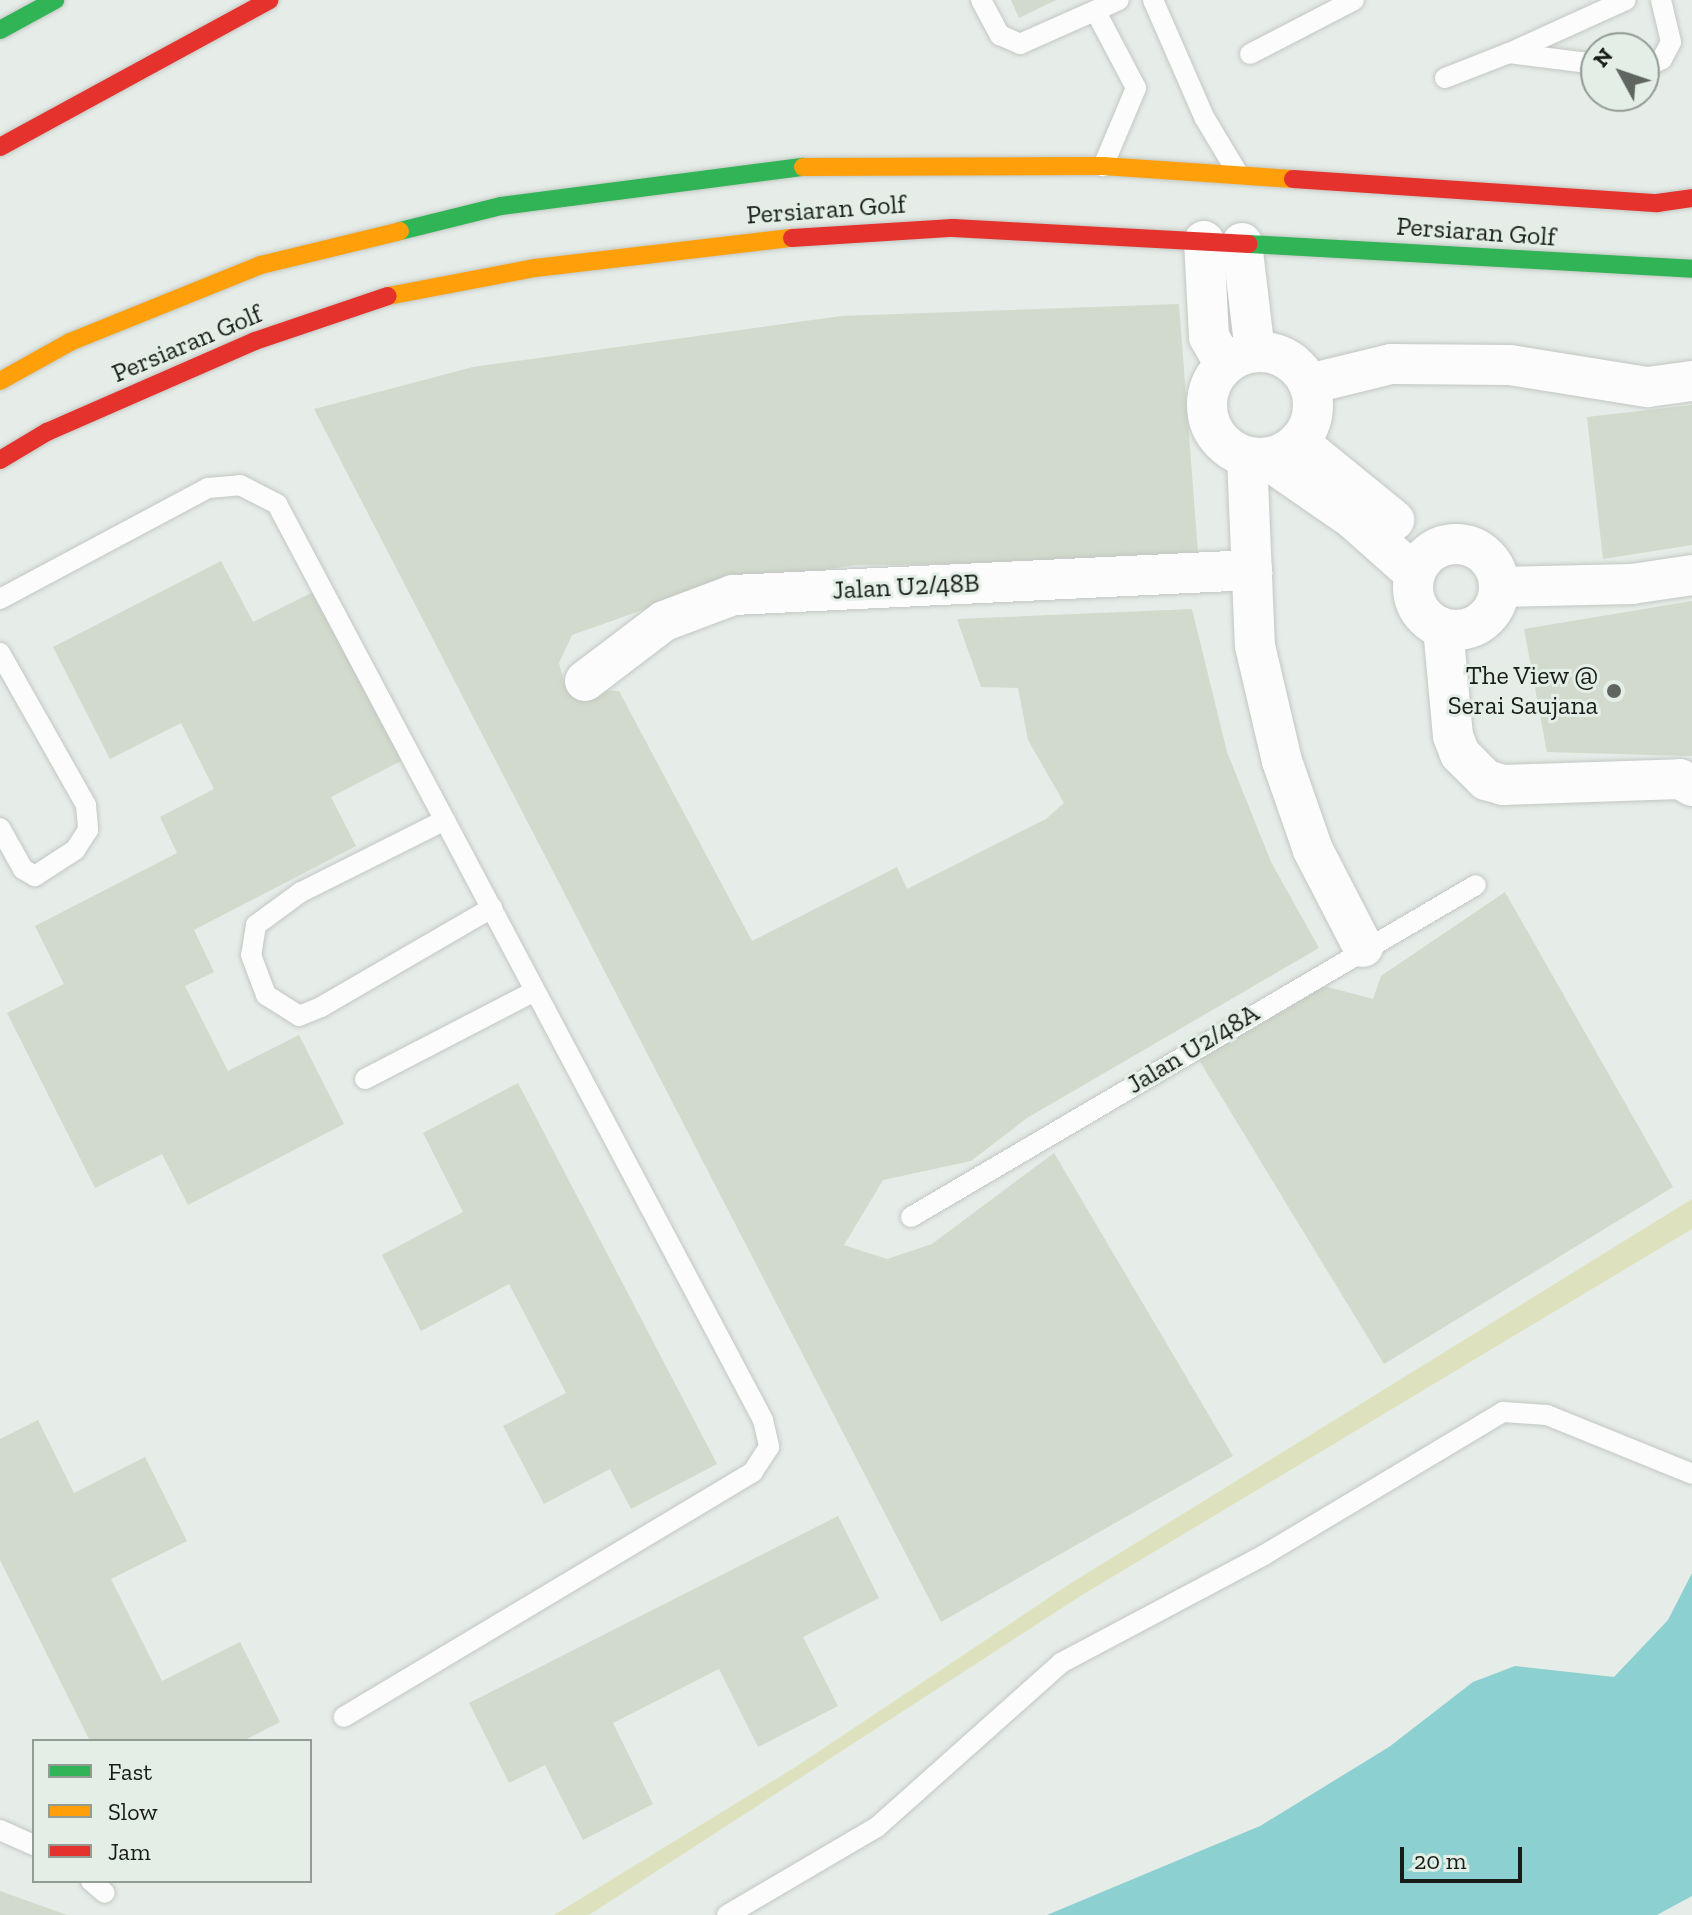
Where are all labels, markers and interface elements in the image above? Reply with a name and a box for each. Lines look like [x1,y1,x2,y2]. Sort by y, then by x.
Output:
north arrow [1580,32,1660,112]
text: N [1587,42,1618,73]
street label: Persiaran Golf [745,189,907,231]
street label: Persiaran Golf [1395,211,1557,253]
street label: Persiaran Golf [107,298,267,390]
street label: Jalan U2/48B [832,568,980,606]
place label: The View @ Serai Saujana [1448,660,1598,722]
marker: The View @ Serai Saujana [1605,682,1623,700]
street label: Jalan U2/48A [1121,997,1265,1101]
legend [32,1739,312,1883]
text: Fast [108,1757,152,1786]
text: Slow [108,1797,158,1826]
scale bar [1404,1831,1526,1881]
text: Jam [108,1837,151,1866]
text: 20 m [1414,1846,1466,1875]

